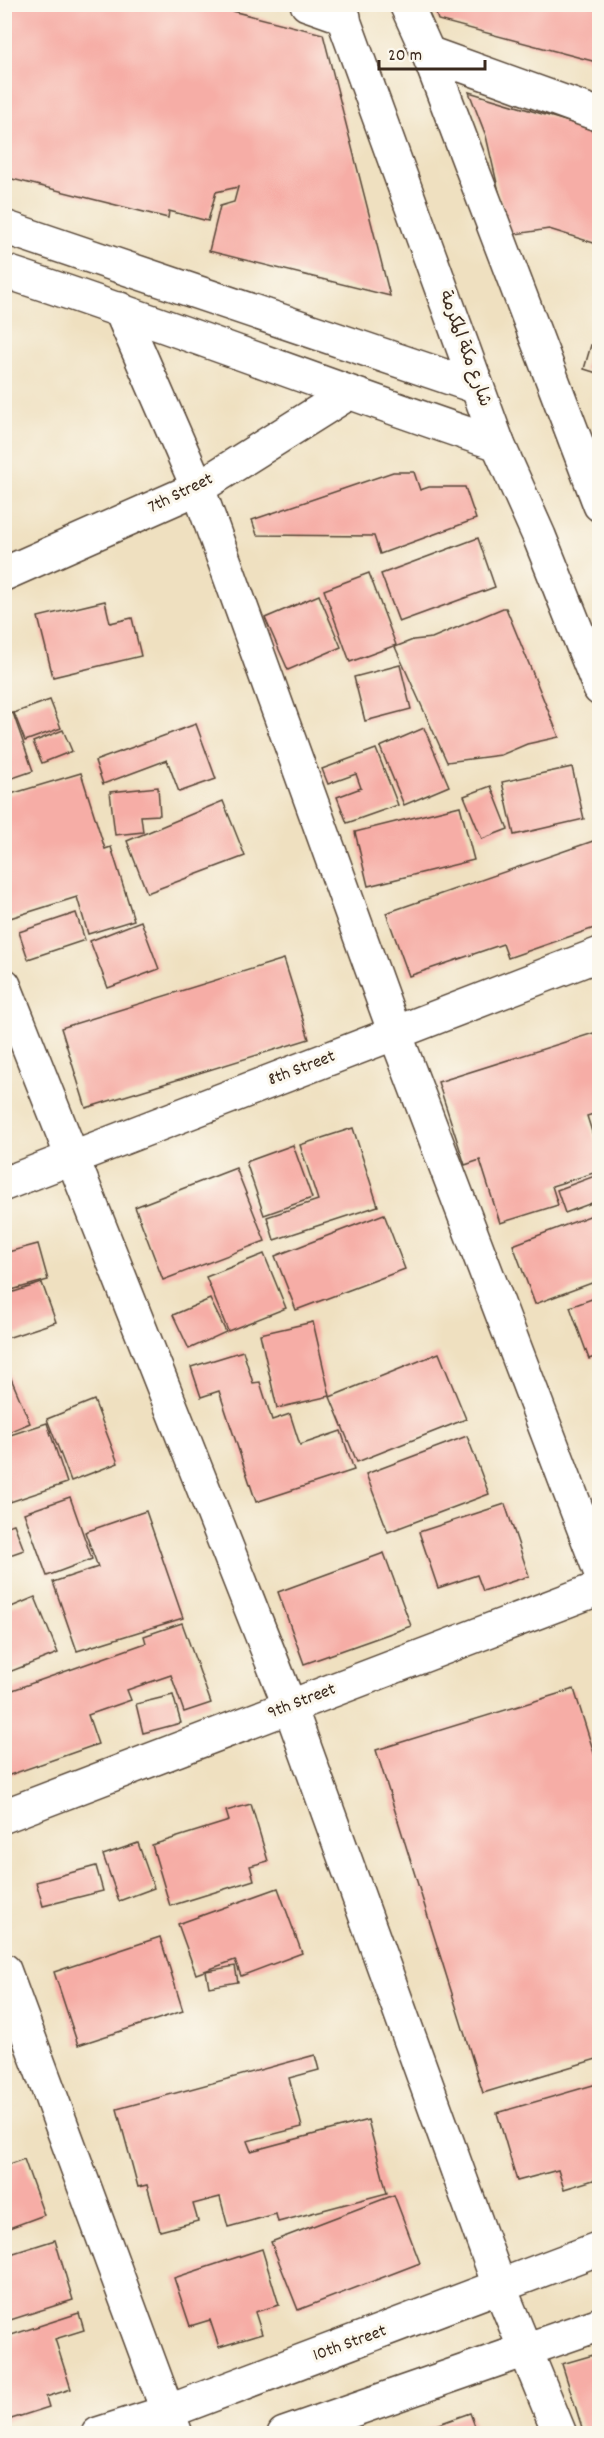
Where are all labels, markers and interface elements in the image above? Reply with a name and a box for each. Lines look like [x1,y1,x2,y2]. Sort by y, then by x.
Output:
scale bar [379,33,486,71]
text: 20 m [388,44,422,69]
street label: شارع مكة المكرمة [431,287,497,411]
street label: 7th Street [144,467,218,521]
street label: 8th Street [265,1045,339,1093]
street label: 9th Street [264,1677,340,1726]
street label: 10th Street [310,2319,391,2369]

